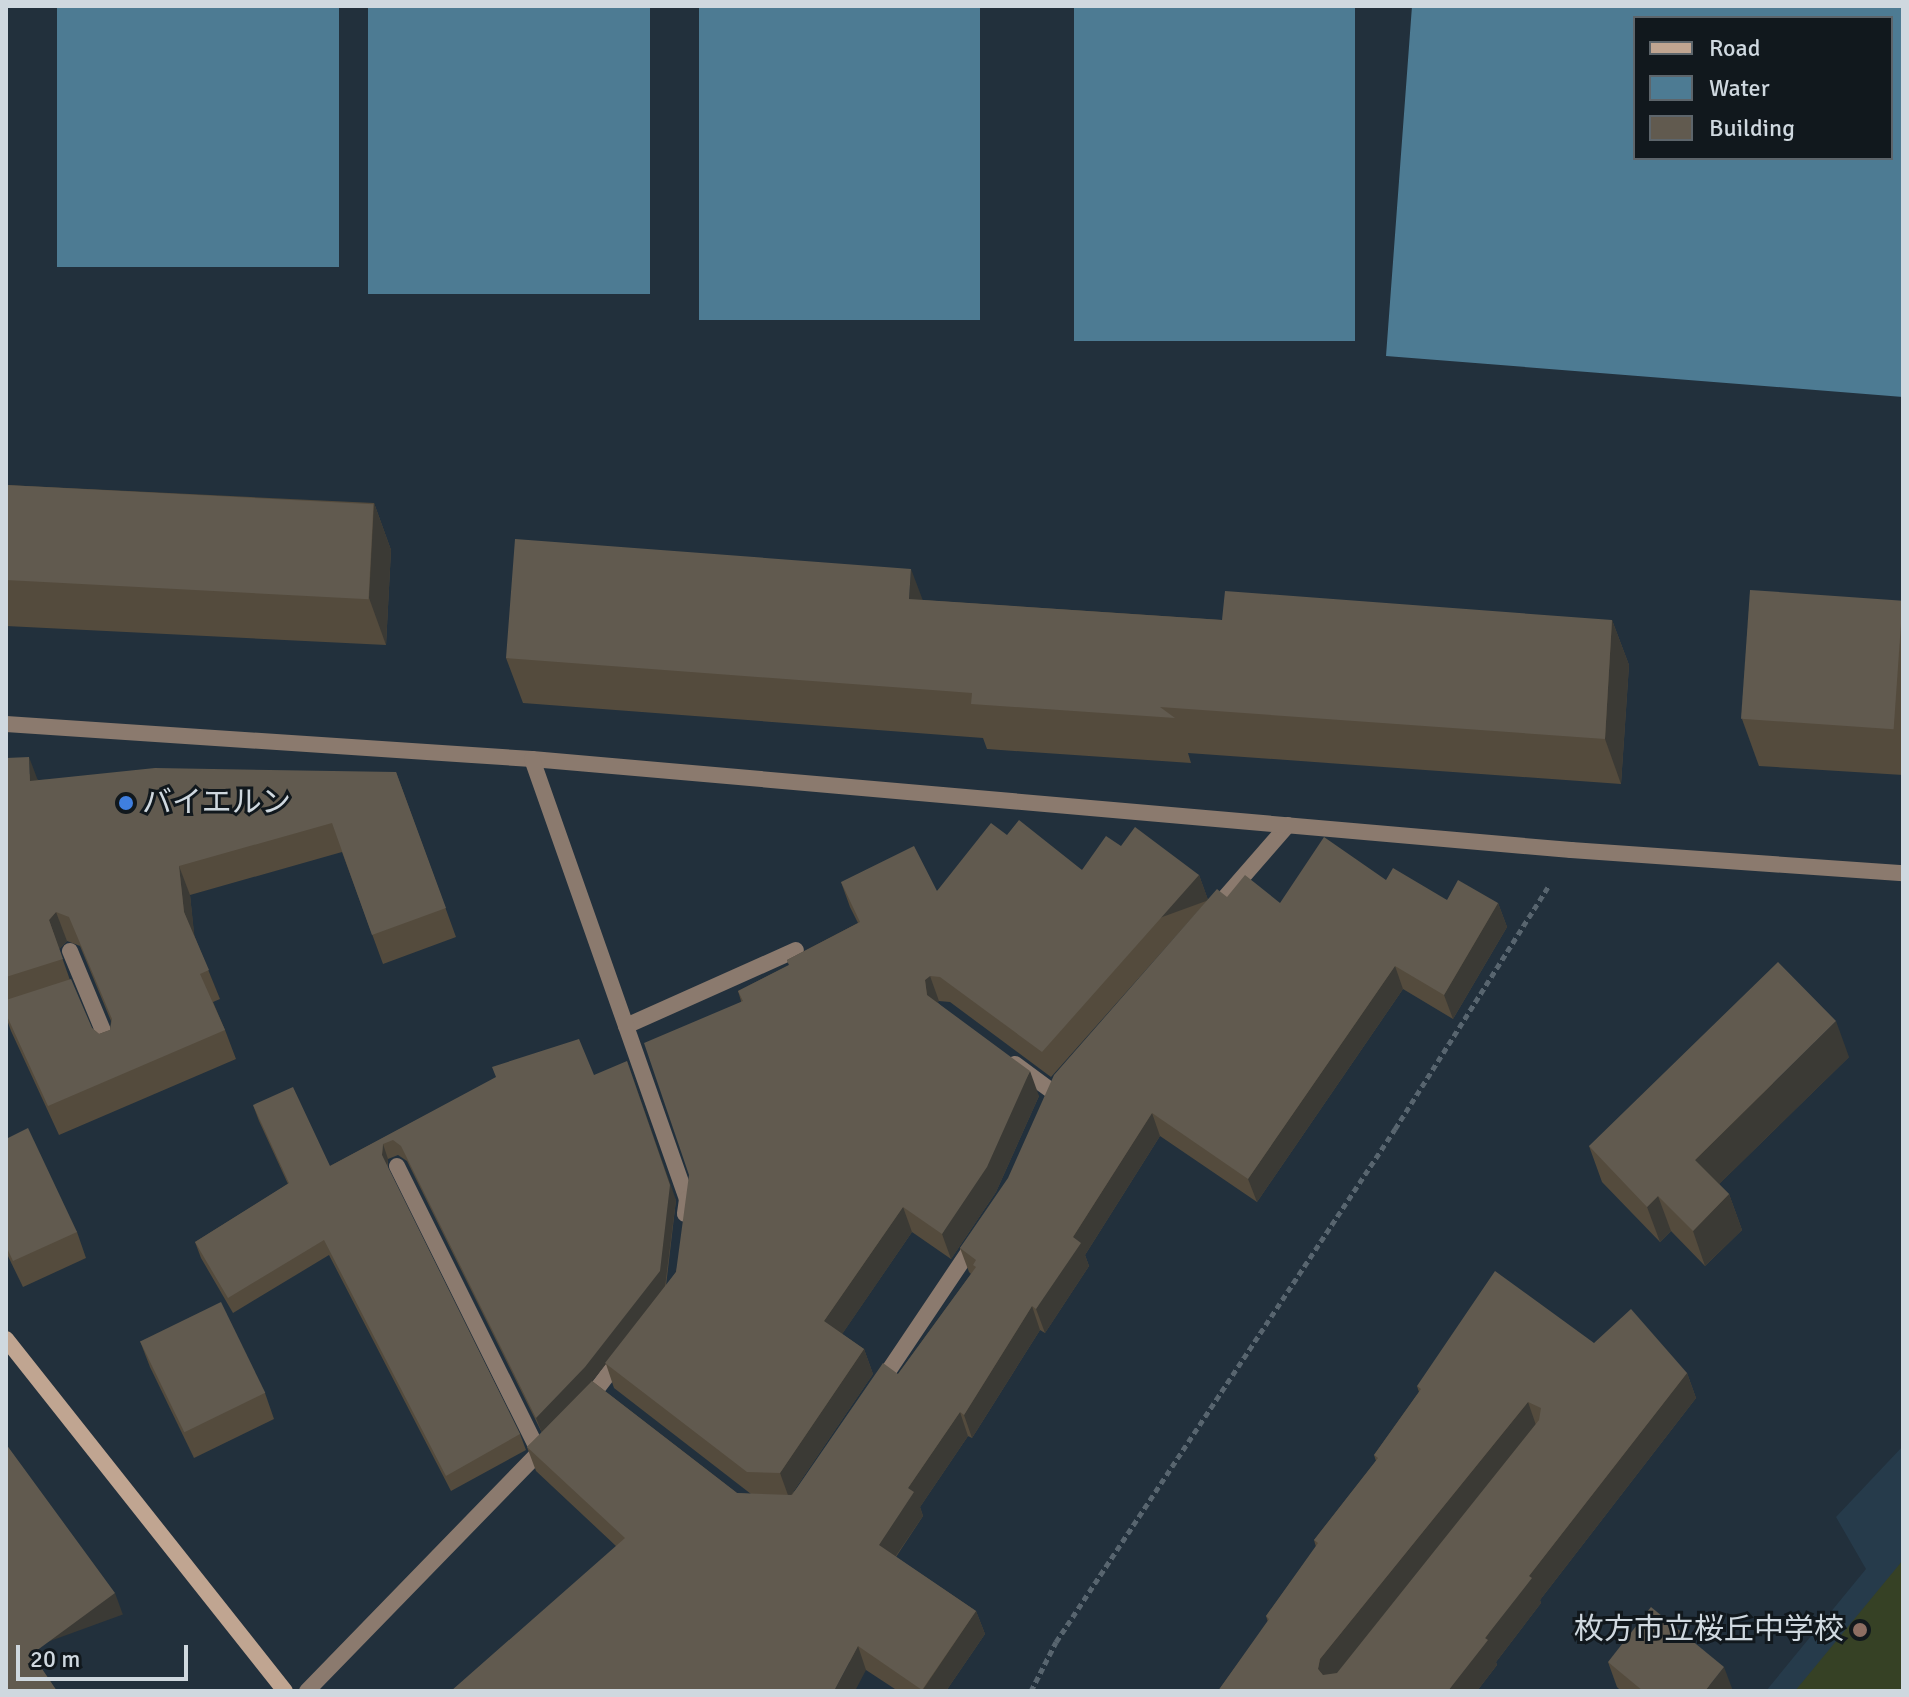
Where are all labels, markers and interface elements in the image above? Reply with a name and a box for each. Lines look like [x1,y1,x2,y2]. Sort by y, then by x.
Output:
legend [1633,16,1893,160]
text: Road [1709,33,1760,63]
text: Water [1709,73,1769,103]
text: Building [1709,113,1795,143]
place label: バイエルン [142,785,292,821]
marker: バイエルン [117,794,135,812]
place label: 枚方市立桜丘中学校 [1574,1612,1844,1648]
marker: 枚方市立桜丘中学校 [1851,1621,1869,1639]
scale bar [20,1629,192,1679]
text: 20 m [30,1644,80,1674]

